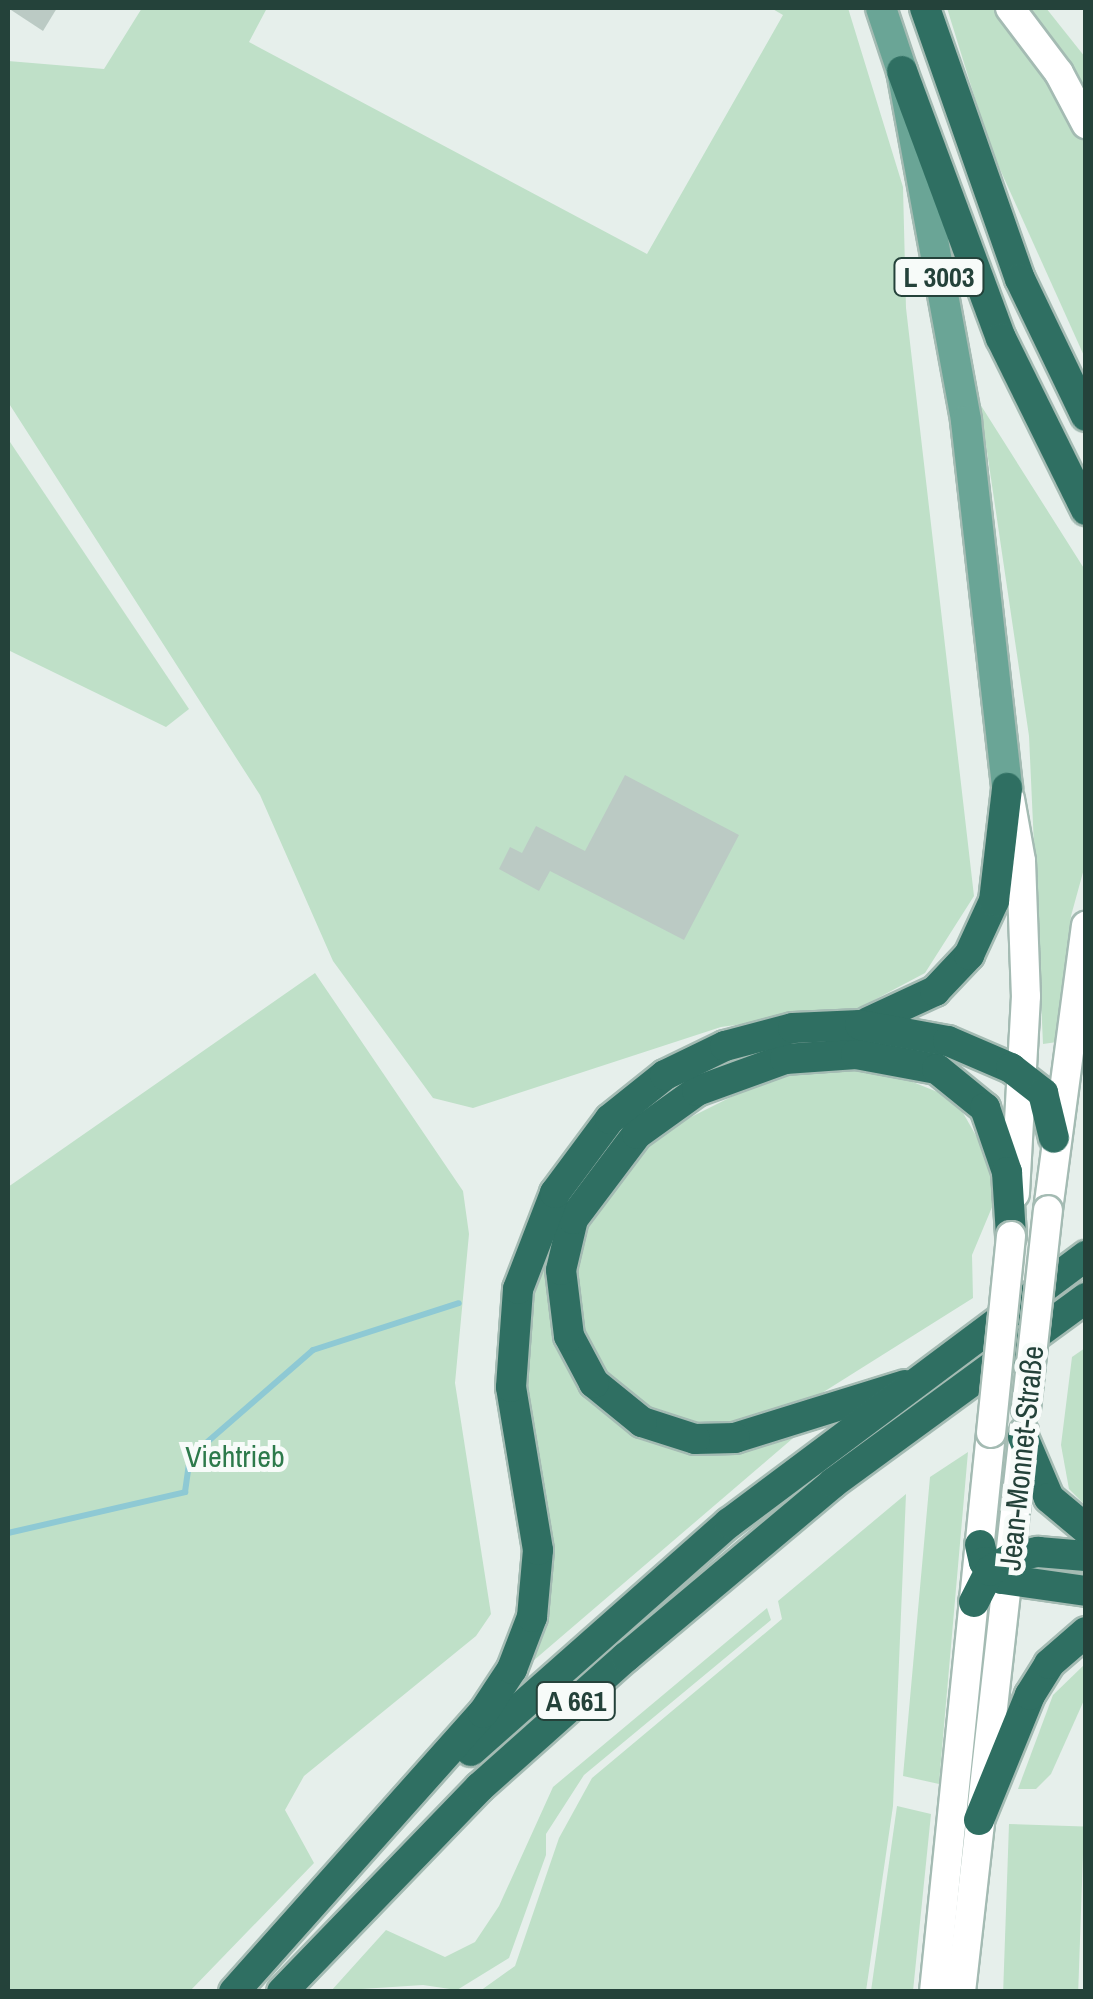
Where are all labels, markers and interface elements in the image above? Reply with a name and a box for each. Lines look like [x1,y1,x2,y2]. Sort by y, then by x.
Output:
road number: L 3003 [892,254,986,300]
street label: Jean-Monnet-Straße [991,1344,1051,1572]
park label: Viehtrieb [185,1438,285,1474]
road number: A 661 [534,1678,618,1724]

